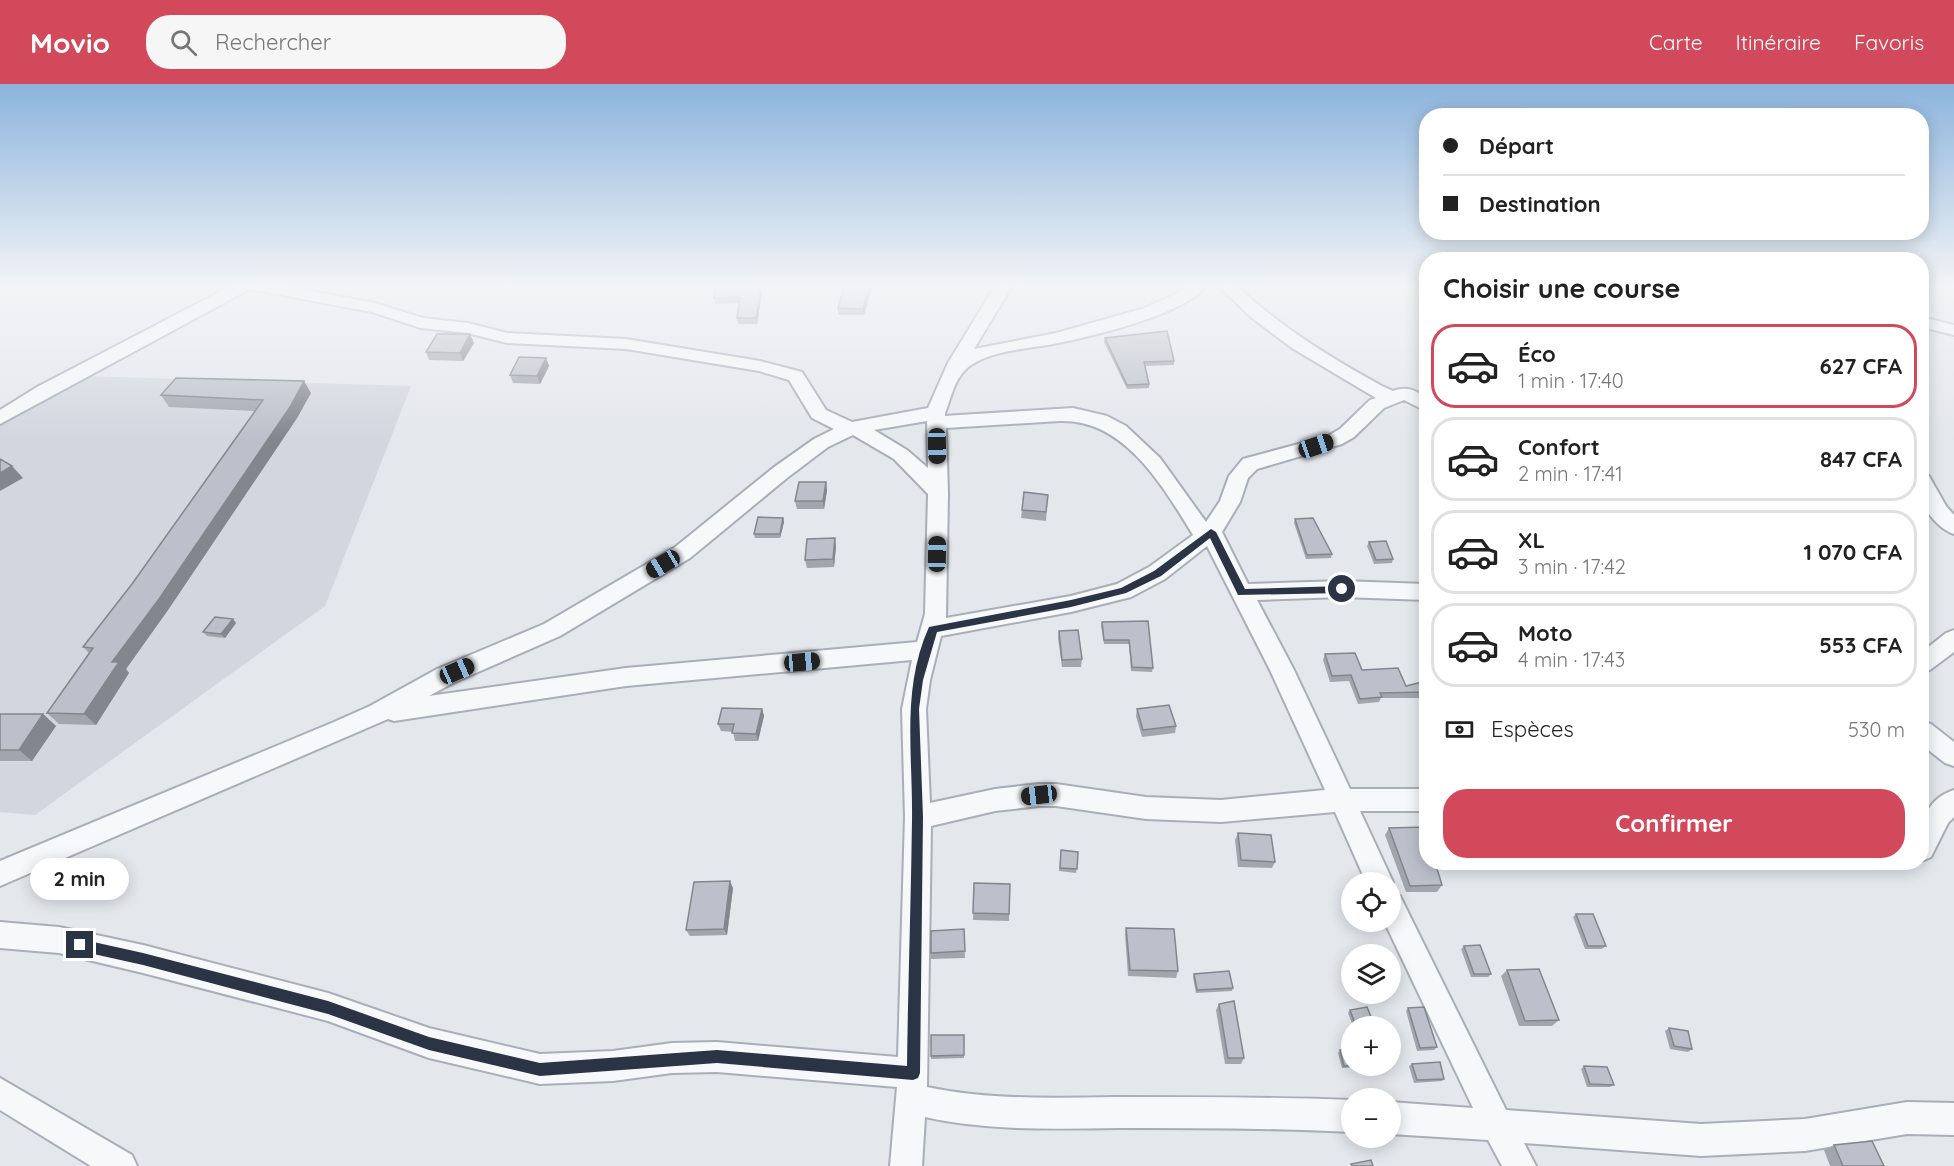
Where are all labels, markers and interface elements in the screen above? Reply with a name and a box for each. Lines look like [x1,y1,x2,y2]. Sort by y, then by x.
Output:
search box [146,15,566,69]
text: Movio [30,25,110,60]
icon: search [167,26,200,59]
text: Rechercher [215,28,331,56]
text: Carte [1649,29,1703,55]
text: Itinéraire [1736,29,1821,55]
text: Favoris [1854,29,1924,55]
text: Départ [1479,132,1554,160]
text: Destination [1479,190,1601,218]
text: Choisir une course [1443,271,1680,305]
icon: car [1446,339,1500,393]
text: Éco [1518,340,1556,368]
text: 627 CFA [1820,352,1902,380]
text: 1 min · 17:40 [1518,368,1624,393]
car [928,428,946,464]
car [1296,432,1336,460]
icon: car [1446,432,1500,486]
text: Confort [1518,433,1600,461]
text: 847 CFA [1820,445,1902,473]
text: 2 min · 17:41 [1518,461,1623,486]
icon: car [1446,525,1500,579]
text: XL [1518,526,1545,554]
car [928,536,946,572]
text: 1 070 CFA [1803,538,1902,566]
car [643,547,683,581]
text: 3 min · 17:42 [1518,554,1626,579]
route start [1328,575,1355,602]
icon: car [1446,618,1500,672]
text: Moto [1518,619,1572,647]
text: 553 CFA [1819,631,1902,659]
text: 4 min · 17:43 [1518,647,1625,672]
car [783,651,821,673]
car [437,655,477,687]
icon: cash [1443,713,1476,746]
text: Espèces [1491,715,1574,743]
text: 530 m [1848,717,1905,742]
car [1020,784,1058,806]
button: Confirmer [1443,789,1905,858]
callout: 2 min [31,858,130,900]
text: 2 min [53,866,106,891]
map controls [1341,872,1401,1148]
button: locate [1341,872,1401,932]
route end [66,931,93,958]
button: layers [1341,944,1401,1004]
button: + [1341,1016,1401,1076]
button: − [1341,1088,1401,1148]

